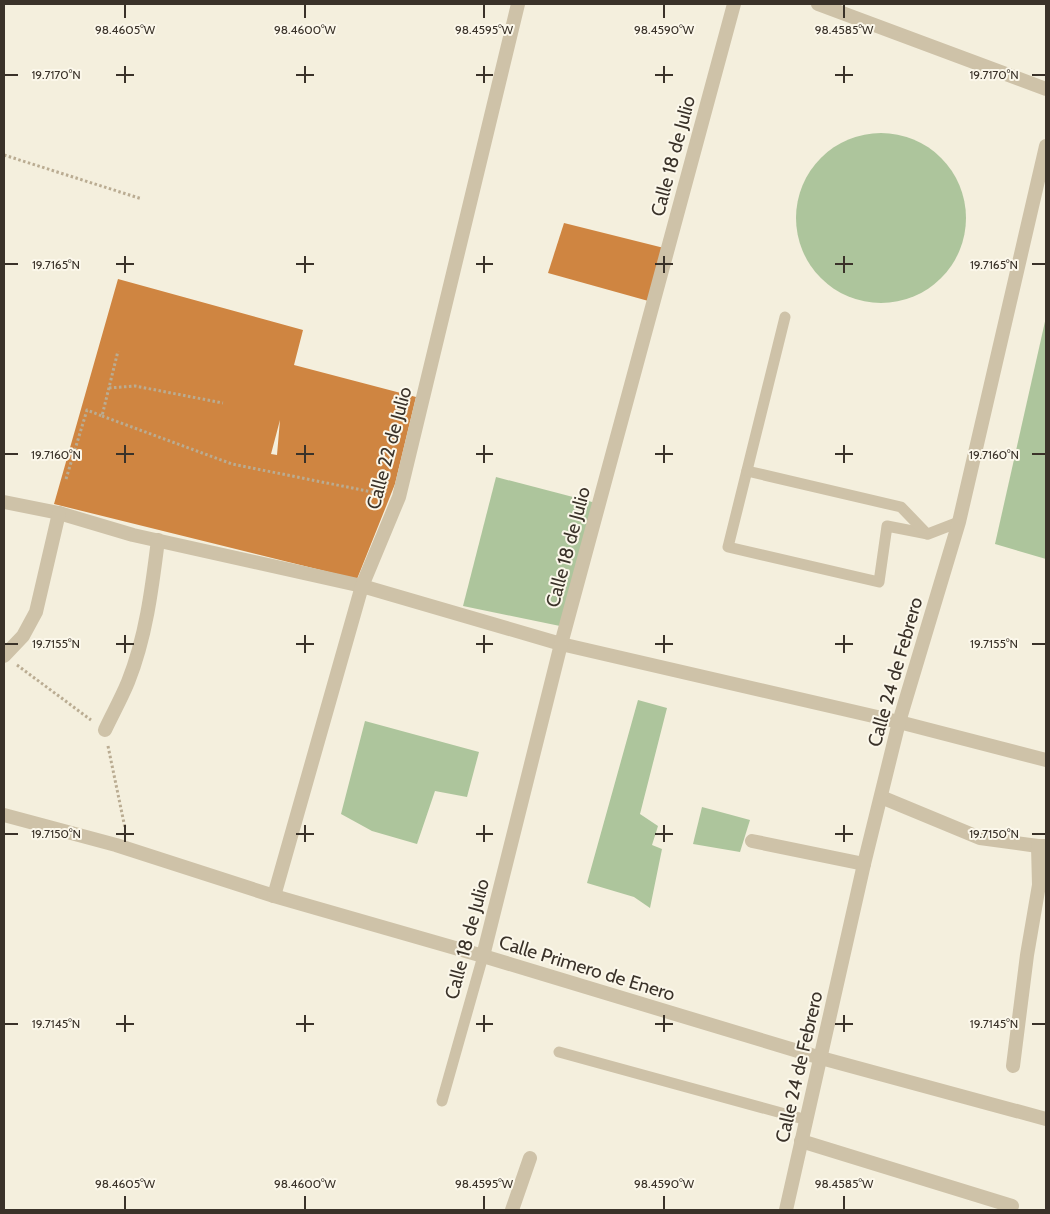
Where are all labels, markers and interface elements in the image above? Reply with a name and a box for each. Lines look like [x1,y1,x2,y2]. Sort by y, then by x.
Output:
text: 98.4605°W [95,22,156,37]
text: 98.4600°W [274,22,337,37]
text: 98.4595°W [455,22,514,37]
text: 98.4590°W [634,22,695,37]
text: 98.4585°W [815,22,874,37]
text: 19.7170°N [31,67,81,82]
text: 19.7170°N [969,67,1019,82]
street label: Calle 18 de Julio [646,93,700,219]
text: 19.7165°N [32,257,80,272]
text: 19.7165°N [970,257,1018,272]
street label: Calle 22 de Julio [362,384,416,512]
text: 19.7160°N [31,447,81,462]
text: 19.7160°N [969,447,1019,462]
street label: Calle 18 de Julio [541,484,595,610]
street label: Calle 24 de Febrero [863,595,927,749]
text: 19.7155°N [32,636,80,651]
text: 19.7155°N [970,636,1018,651]
text: 19.7150°N [31,826,81,841]
text: 19.7150°N [969,826,1019,841]
street label: Calle 18 de Julio [440,876,494,1002]
street label: Calle Primero de Enero [496,930,678,1006]
street label: Calle 24 de Febrero [770,989,828,1145]
text: 19.7145°N [32,1016,80,1031]
text: 19.7145°N [970,1016,1018,1031]
text: 98.4605°W [95,1176,156,1191]
text: 98.4600°W [274,1176,337,1191]
text: 98.4595°W [455,1176,514,1191]
text: 98.4590°W [634,1176,695,1191]
text: 98.4585°W [815,1176,874,1191]

